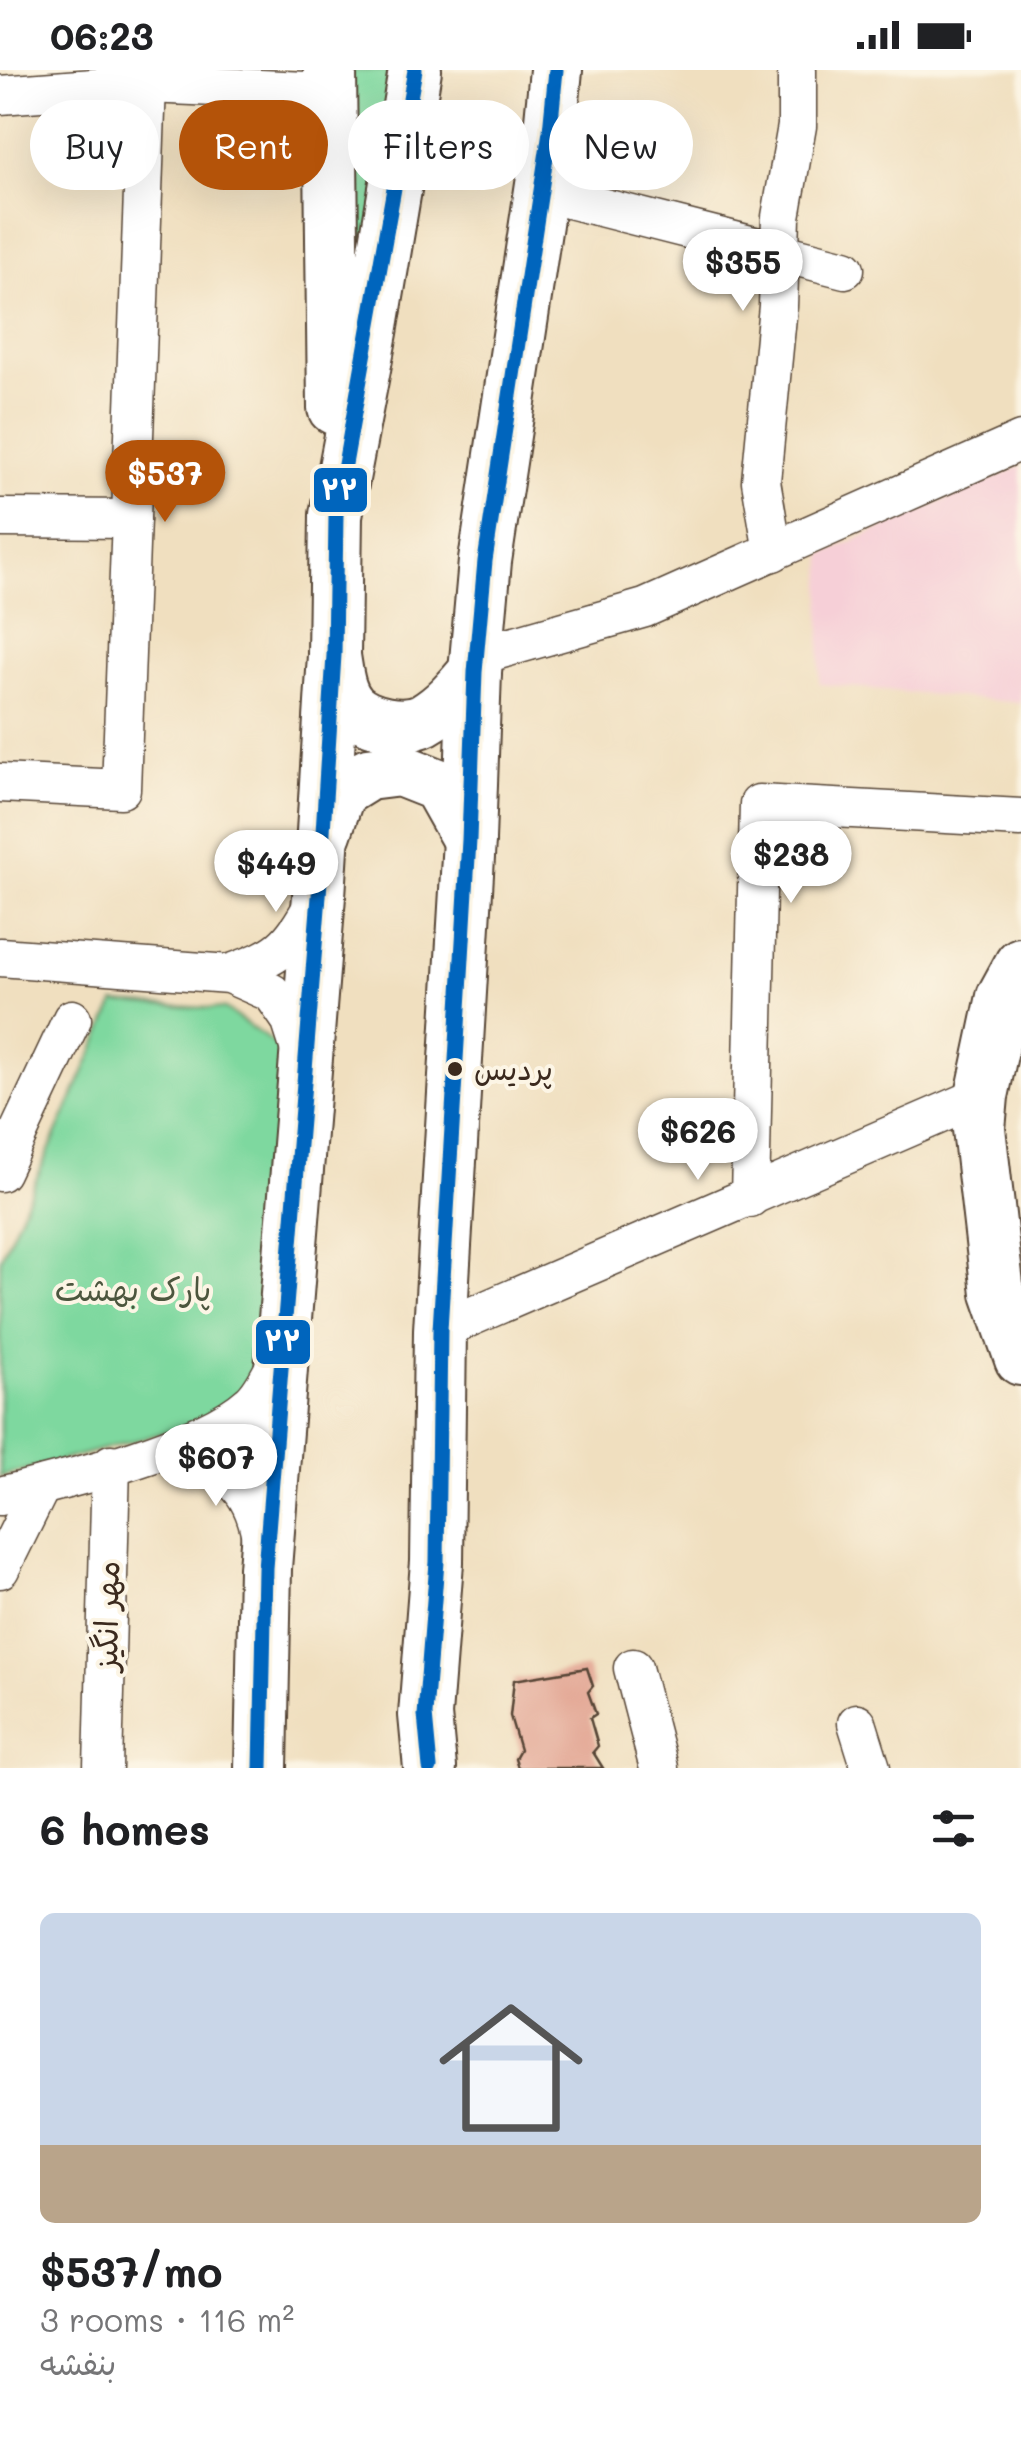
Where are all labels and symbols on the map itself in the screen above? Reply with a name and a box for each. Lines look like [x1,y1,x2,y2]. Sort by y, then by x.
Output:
pin: $355 [684,229,802,314]
pin: $537 [106,440,224,525]
line badge: ۲۲ [312,466,369,514]
text: ۲۲ [322,471,358,507]
pin: $238 [732,821,850,906]
pin: $449 [217,830,335,915]
place label: پردیس [474,1048,553,1089]
marker: پردیس [445,1059,465,1079]
pin: $626 [639,1098,757,1183]
park label: پارک بهشت [55,1267,211,1311]
line badge: ۲۲ [254,1318,312,1366]
text: ۲۲ [265,1322,301,1358]
pin: $607 [157,1424,275,1509]
street label: مهر انگیز [83,1560,127,1675]

